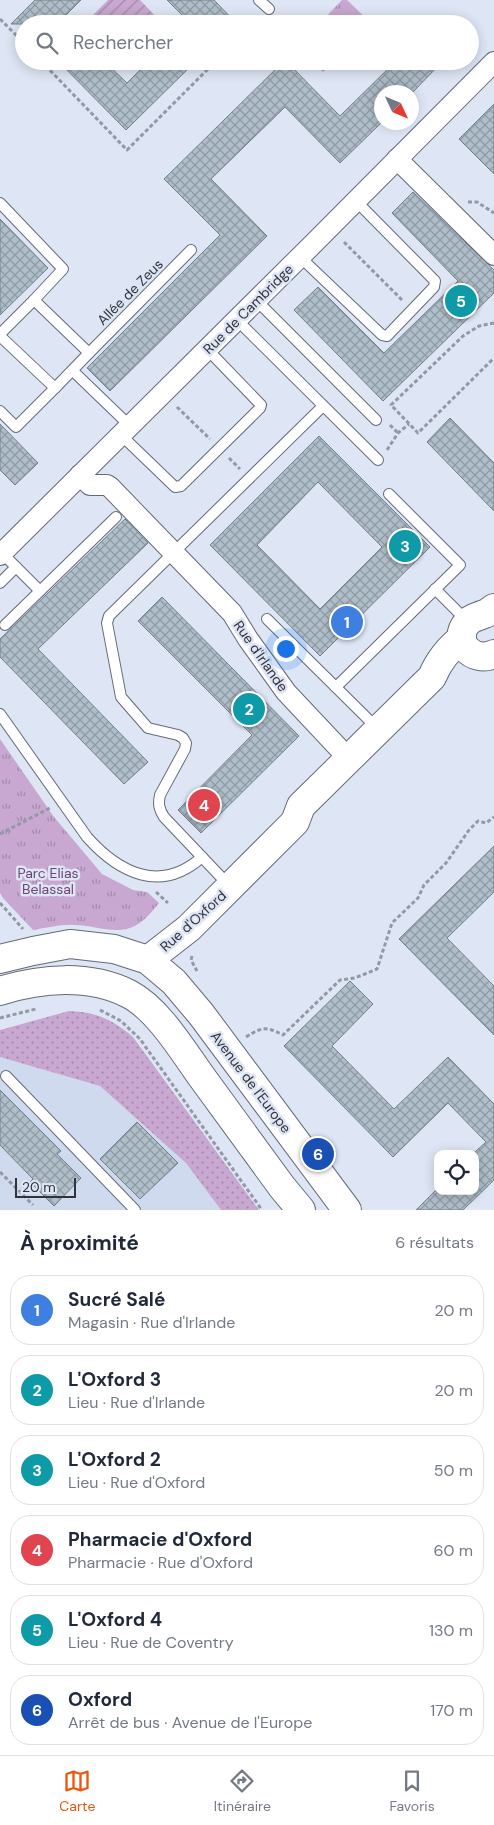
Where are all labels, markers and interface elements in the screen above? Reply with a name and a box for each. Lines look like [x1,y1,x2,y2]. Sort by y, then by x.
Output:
search box [15,15,479,70]
icon: search [33,29,61,57]
text: Rechercher [73,30,173,55]
north arrow [374,85,419,130]
street label: Allée de Zeus [93,255,167,329]
street label: Rue de Cambridge [199,260,297,358]
pin: 5 [445,282,477,320]
pin: 3 [389,527,421,565]
pin: 1 [331,603,363,641]
street label: Rue d'Irlande [230,617,292,695]
your location [273,636,299,662]
pin: 2 [233,690,265,728]
pin: 4 [188,786,220,824]
park label: Parc Elias Belassal [17,864,79,898]
street label: Rue d'Oxford [156,886,230,956]
street label: Avenue de l'Europe [207,1027,295,1137]
pin: 6 [302,1135,334,1173]
map controls [434,1150,479,1195]
button: locate [434,1150,479,1195]
scale bar [15,1175,76,1198]
text: 20 m [22,1178,56,1196]
text: À proximité [20,1229,139,1257]
text: 6 résultats [395,1232,474,1253]
text: Sucré Salé [68,1287,165,1312]
text: 1 [34,1300,40,1321]
text: 20 m [434,1300,473,1321]
text: Magasin · Rue d'Irlande [68,1312,235,1333]
text: L'Oxford 3 [68,1367,161,1392]
text: 2 [32,1380,42,1401]
text: 20 m [434,1380,473,1401]
text: Lieu · Rue d'Irlande [68,1392,205,1413]
text: L'Oxford 2 [68,1447,161,1472]
text: 3 [32,1460,42,1481]
text: 50 m [434,1460,473,1481]
text: Lieu · Rue d'Oxford [68,1472,205,1493]
text: Pharmacie d'Oxford [68,1527,252,1552]
text: 4 [32,1540,42,1561]
text: 60 m [433,1540,473,1561]
text: Pharmacie · Rue d'Oxford [68,1552,253,1573]
text: L'Oxford 4 [68,1607,162,1632]
text: 5 [32,1620,42,1641]
text: 130 m [429,1620,473,1641]
text: Lieu · Rue de Coventry [68,1632,234,1653]
text: Oxford [68,1687,132,1712]
text: 6 [32,1700,42,1721]
text: 170 m [430,1700,473,1721]
text: Arrêt de bus · Avenue de l'Europe [68,1712,312,1733]
tab: Carte [59,1767,95,1815]
tab: Itinéraire [214,1767,271,1815]
tab: Favoris [389,1767,435,1815]

